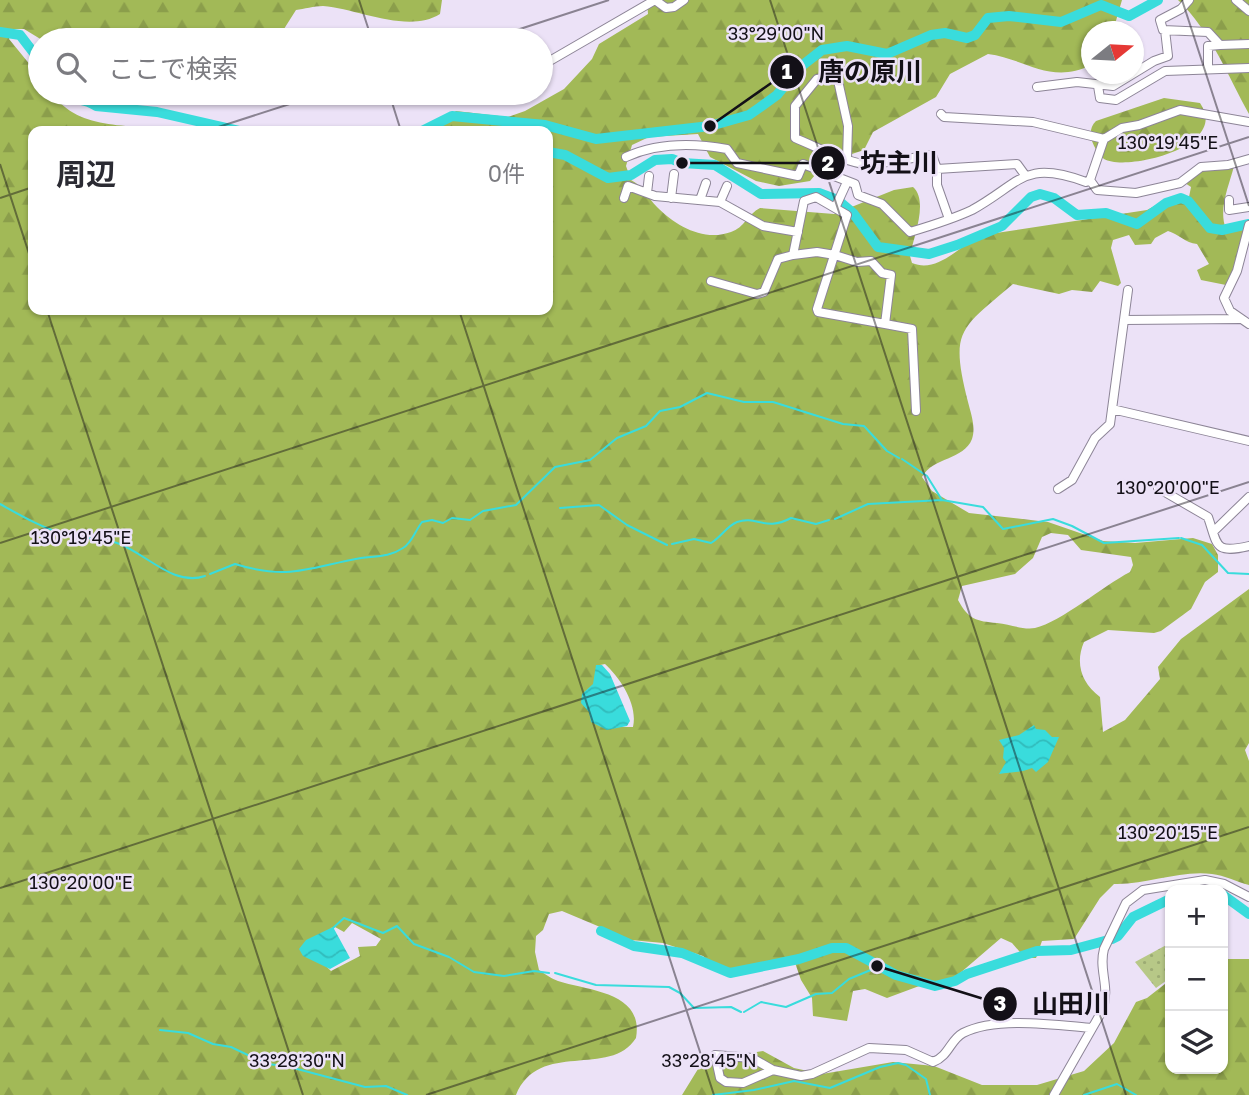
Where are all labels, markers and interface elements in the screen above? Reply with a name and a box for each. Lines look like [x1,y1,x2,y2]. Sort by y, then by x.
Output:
north arrow [1081,21,1144,84]
text: 33°29'00"N [728,22,824,44]
search box [28,28,553,105]
icon: search [52,48,90,86]
callout: 唐の原川 [769,48,936,95]
text: ここで検索 [108,53,238,84]
text: 唐の原川 [818,56,922,87]
text: 1 [782,58,793,84]
text: 130°19'45"E [1118,131,1218,153]
callout: 坊主川 [811,140,952,187]
text: 坊主川 [860,147,938,178]
text: 2 [822,150,835,176]
text: 周辺 [56,156,116,192]
text: 0件 [488,159,525,187]
text: 130°20'00"E [1116,476,1220,498]
text: 130°19'45"E [31,526,131,548]
text: 130°20'15"E [1118,821,1218,843]
text: 130°20'00"E [29,871,133,893]
map controls [1165,885,1228,1074]
button: + [1165,885,1228,948]
button: − [1165,948,1228,1011]
callout: 山田川 [983,980,1124,1027]
text: 山田川 [1032,988,1110,1019]
text: 3 [994,990,1006,1016]
button: layers [1165,1011,1228,1074]
text: 33°28'30"N [249,1049,345,1071]
text: 33°28'45"N [661,1049,757,1071]

